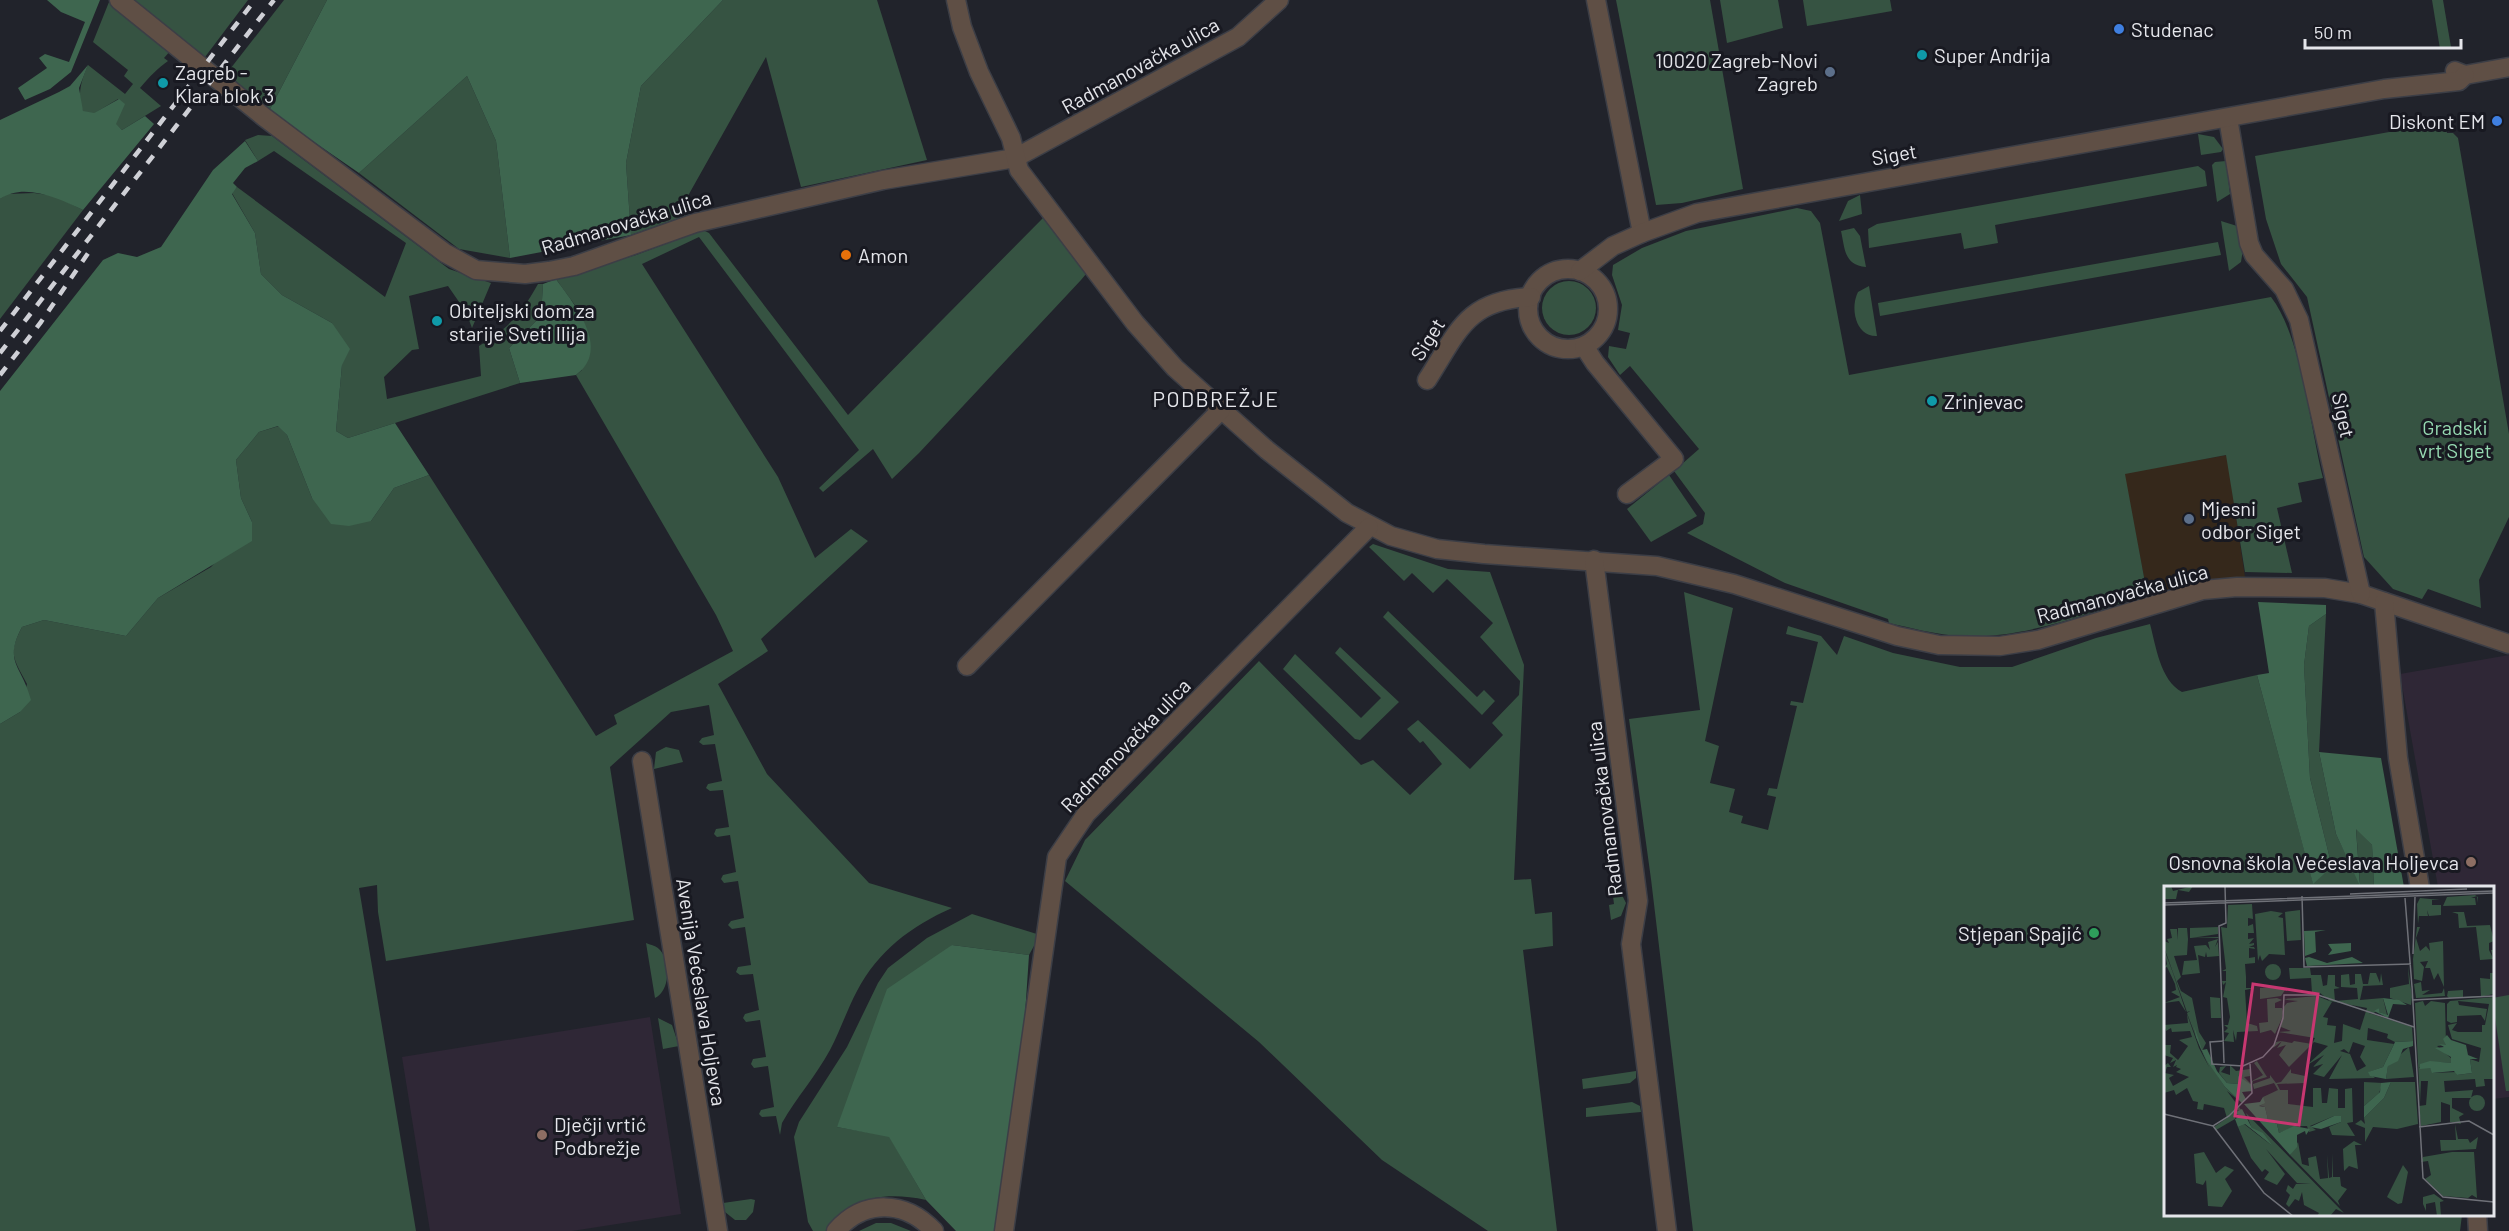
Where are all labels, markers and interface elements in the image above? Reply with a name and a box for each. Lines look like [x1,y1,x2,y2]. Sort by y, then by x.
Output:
street label: Radmanovačka ulica [1057,12,1223,118]
scale bar [2305,12,2461,50]
place label: Studenac [2131,17,2214,41]
text: 50 m [2314,21,2352,43]
marker: Studenac [2112,22,2126,36]
place label: Super Andrija [1934,43,2050,67]
place label: 10020 Zagreb-Novi Zagreb [1655,48,1818,95]
marker: Super Andrija [1915,48,1929,62]
place label: Zagreb - Klara blok 3 [175,60,274,107]
marker: 10020 Zagreb-Novi Zagreb [1823,65,1837,79]
marker: Zagreb - Klara blok 3 [156,76,170,90]
place label: Diskont EM [2389,109,2485,133]
marker: Diskont EM [2490,114,2504,128]
street label: Siget [1870,138,1918,170]
street label: Radmanovačka ulica [538,185,714,259]
place label: Amon [858,243,908,267]
marker: Amon [839,248,853,262]
place label: Obiteljski dom za starije Sveti Ilija [449,298,595,345]
street label: Siget [1405,313,1449,365]
marker: Obiteljski dom za starije Sveti Ilija [430,314,444,328]
district label: PODBREŽJE [1152,386,1280,411]
place label: Zrinjevac [1944,389,2023,413]
street label: Siget [2328,390,2360,440]
marker: Zrinjevac [1925,394,1939,408]
park label: Gradski vrt Siget [2418,415,2492,462]
place label: Mjesni odbor Siget [2201,496,2301,543]
marker: Mjesni odbor Siget [2182,512,2196,526]
street label: Radmanovačka ulica [2034,559,2210,627]
street label: Radmanovačka ulica [1055,673,1195,817]
street label: Radmanovačka ulica [1581,720,1627,898]
place label: Osnovna škola Većeslava Holjevca [2169,850,2459,874]
marker: Osnovna škola Većeslava Holjevca [2464,855,2478,869]
street label: Avenija Većeslava Holjevca [672,876,732,1108]
inset map [2164,886,2494,1216]
place label: Stjepan Spajić [1958,921,2082,945]
marker: Stjepan Spajić [2087,926,2101,940]
place label: Dječji vrtić Podbrežje [554,1112,646,1159]
marker: Dječji vrtić Podbrežje [535,1128,549,1142]

